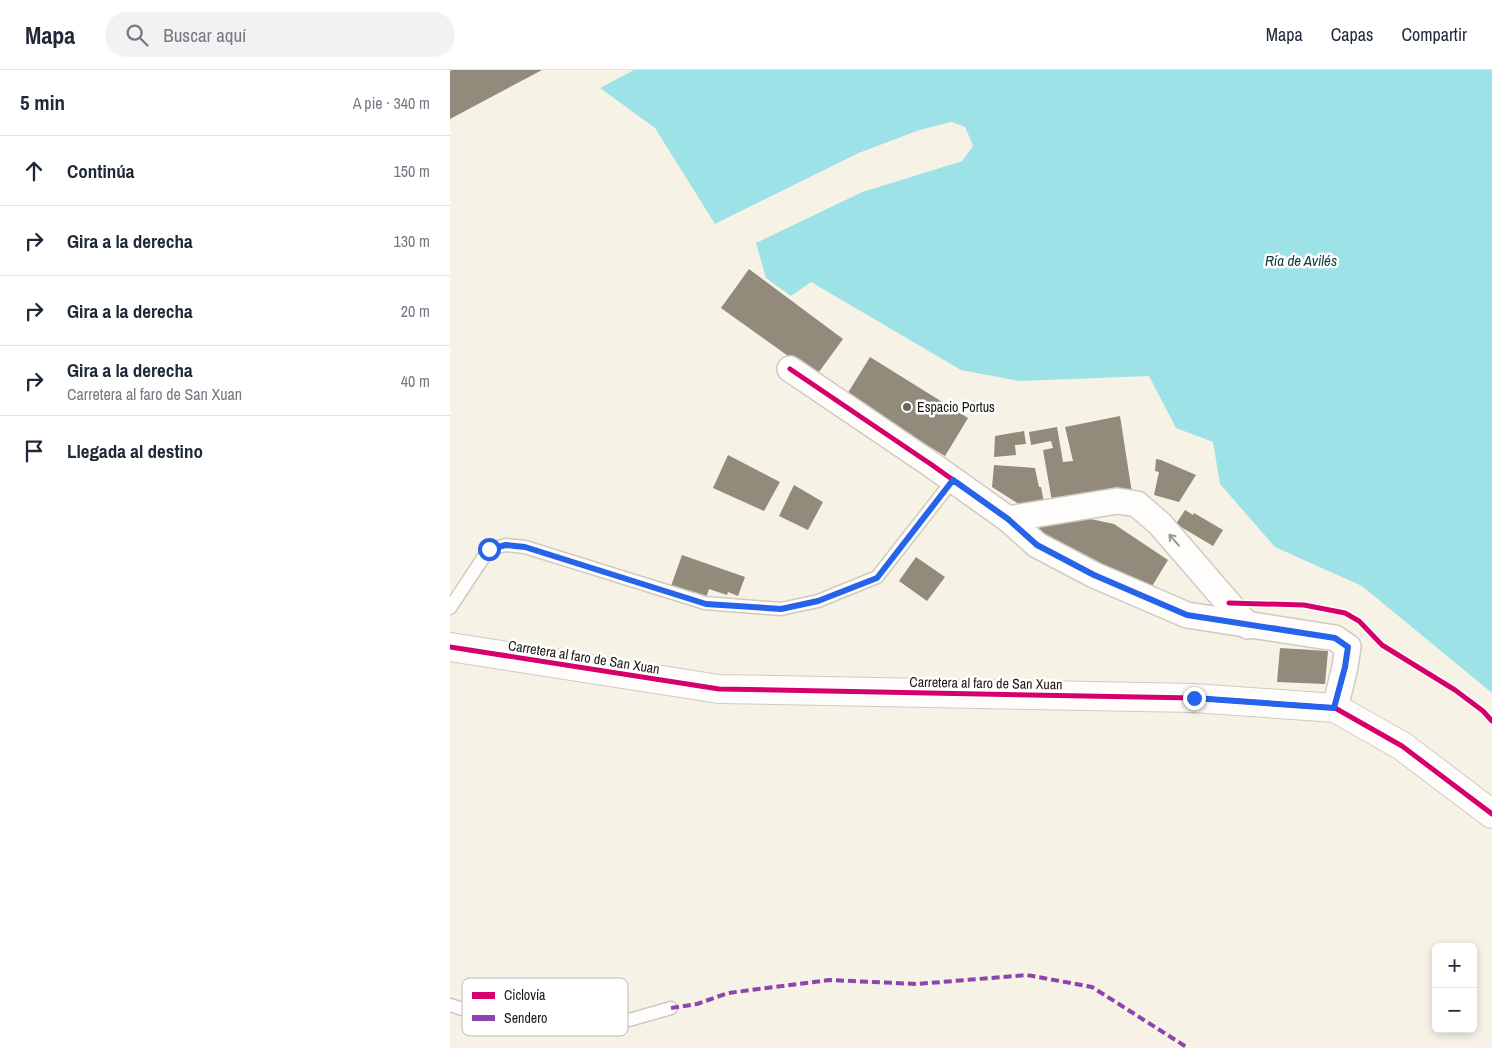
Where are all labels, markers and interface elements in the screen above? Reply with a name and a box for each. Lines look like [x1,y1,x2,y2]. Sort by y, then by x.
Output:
search box [105,12,455,57]
text: Mapa [25,19,75,51]
icon: search [123,21,151,49]
text: Buscar aquí [163,22,246,48]
text: Mapa [1266,22,1303,47]
text: Capas [1331,22,1373,47]
text: Compartir [1401,22,1467,47]
text: 5 min [20,88,65,117]
text: A pie · 340 m [353,92,430,114]
icon: ahead [20,157,48,185]
text: Continúa [67,158,135,184]
text: 150 m [394,160,430,182]
icon: right [20,227,48,255]
text: Gira a la derecha [67,228,193,254]
text: 130 m [394,230,430,252]
water label: Ría de Avilés [1265,250,1337,271]
icon: right [20,297,48,325]
text: Gira a la derecha [67,298,193,324]
text: 20 m [401,300,430,322]
text: Gira a la derecha [67,357,193,383]
icon: right [20,367,48,395]
text: 40 m [401,370,430,392]
text: Carretera al faro de San Xuan [67,383,242,405]
place label: Espacio Portus [917,398,995,416]
marker: Espacio Portus [901,401,913,413]
icon: arrive [20,437,48,465]
text: Llegada al destino [67,438,203,464]
one-way arrow [1168,534,1180,547]
route start [478,538,501,561]
street label: Carretera al faro de San Xuan [507,636,661,678]
street label: Carretera al faro de San Xuan [909,673,1063,693]
route end [1183,687,1206,710]
map controls [1432,943,1477,1033]
button: + [1432,943,1477,988]
legend [462,978,628,1036]
text: Ciclovía [504,986,546,1004]
button: − [1432,988,1477,1033]
text: Sendero [504,1009,547,1027]

